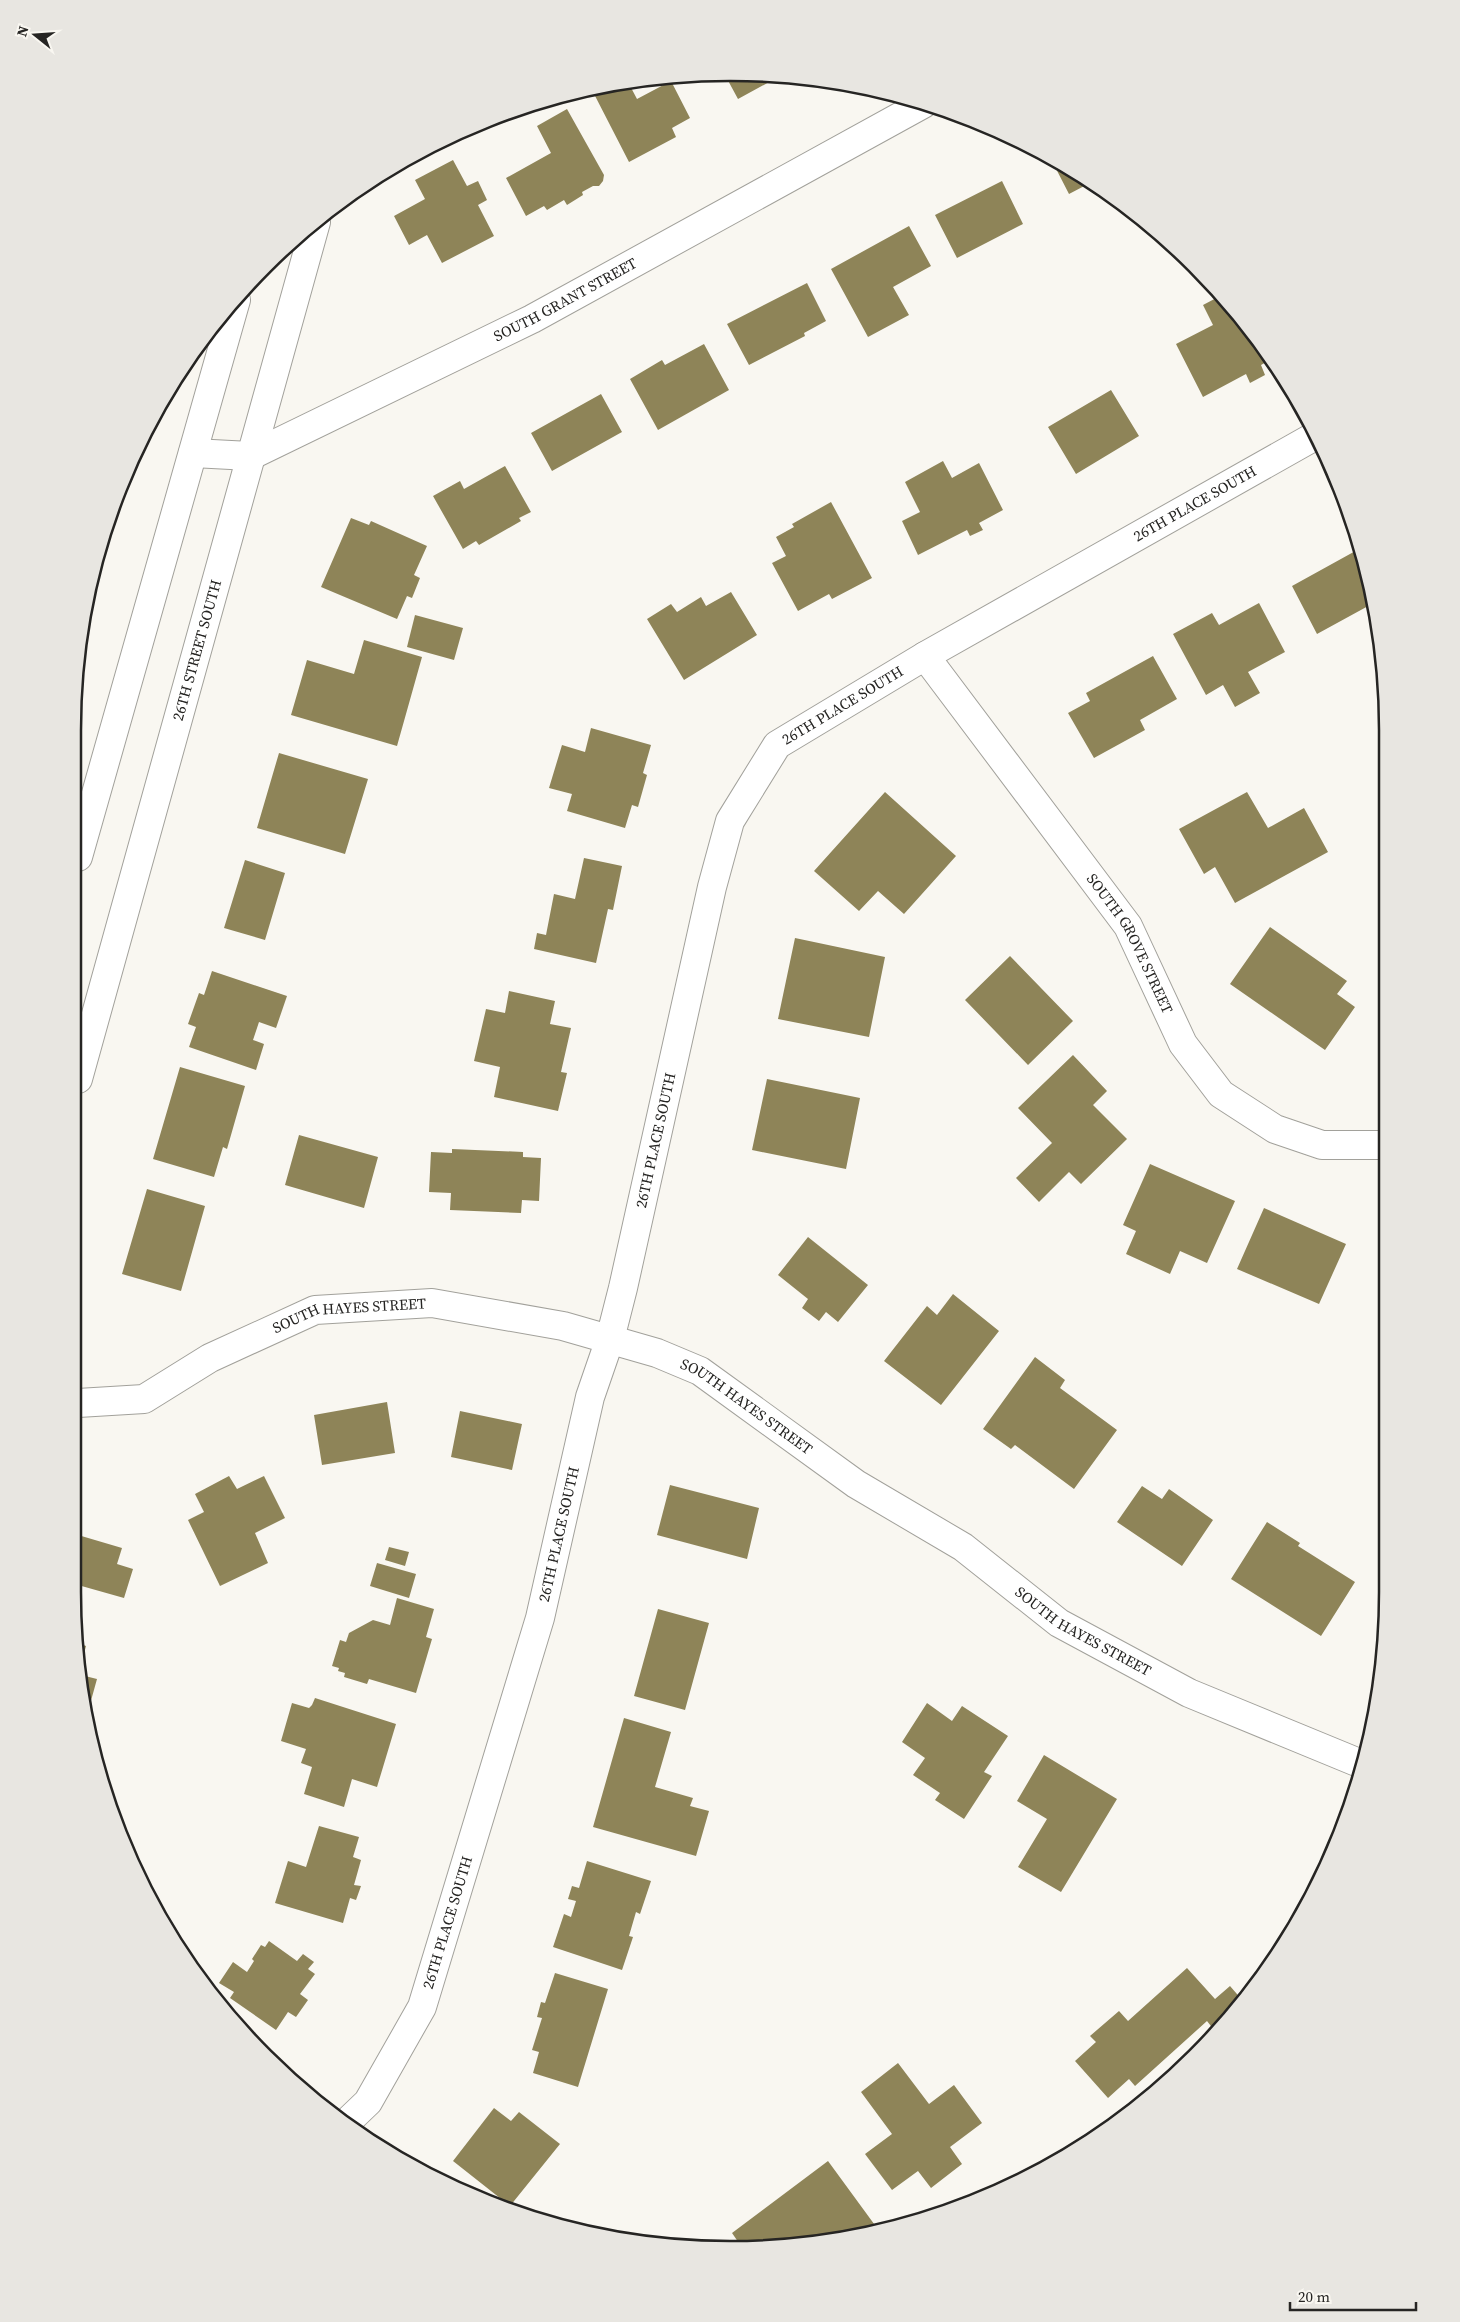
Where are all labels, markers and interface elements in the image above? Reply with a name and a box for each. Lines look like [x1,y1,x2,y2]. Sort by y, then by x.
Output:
north arrow [10,10,60,60]
text: N [12,23,34,39]
street label: SOUTH GRANT STREET [490,252,640,346]
street label: 26TH PLACE SOUTH [1129,460,1260,546]
street label: 26TH STREET SOUTH [167,577,226,723]
street label: 26TH PLACE SOUTH [778,660,907,750]
street label: SOUTH GROVE STREET [1082,869,1178,1017]
street label: 26TH PLACE SOUTH [630,1070,681,1210]
street label: SOUTH HAYES STREET [269,1292,427,1338]
street label: SOUTH HAYES STREET [677,1353,817,1459]
street label: 26TH PLACE SOUTH [533,1464,584,1604]
street label: SOUTH HAYES STREET [1011,1581,1155,1681]
street label: 26TH PLACE SOUTH [417,1853,477,1991]
scale bar [1290,2280,1416,2312]
text: 20 m [1298,2286,1330,2307]

